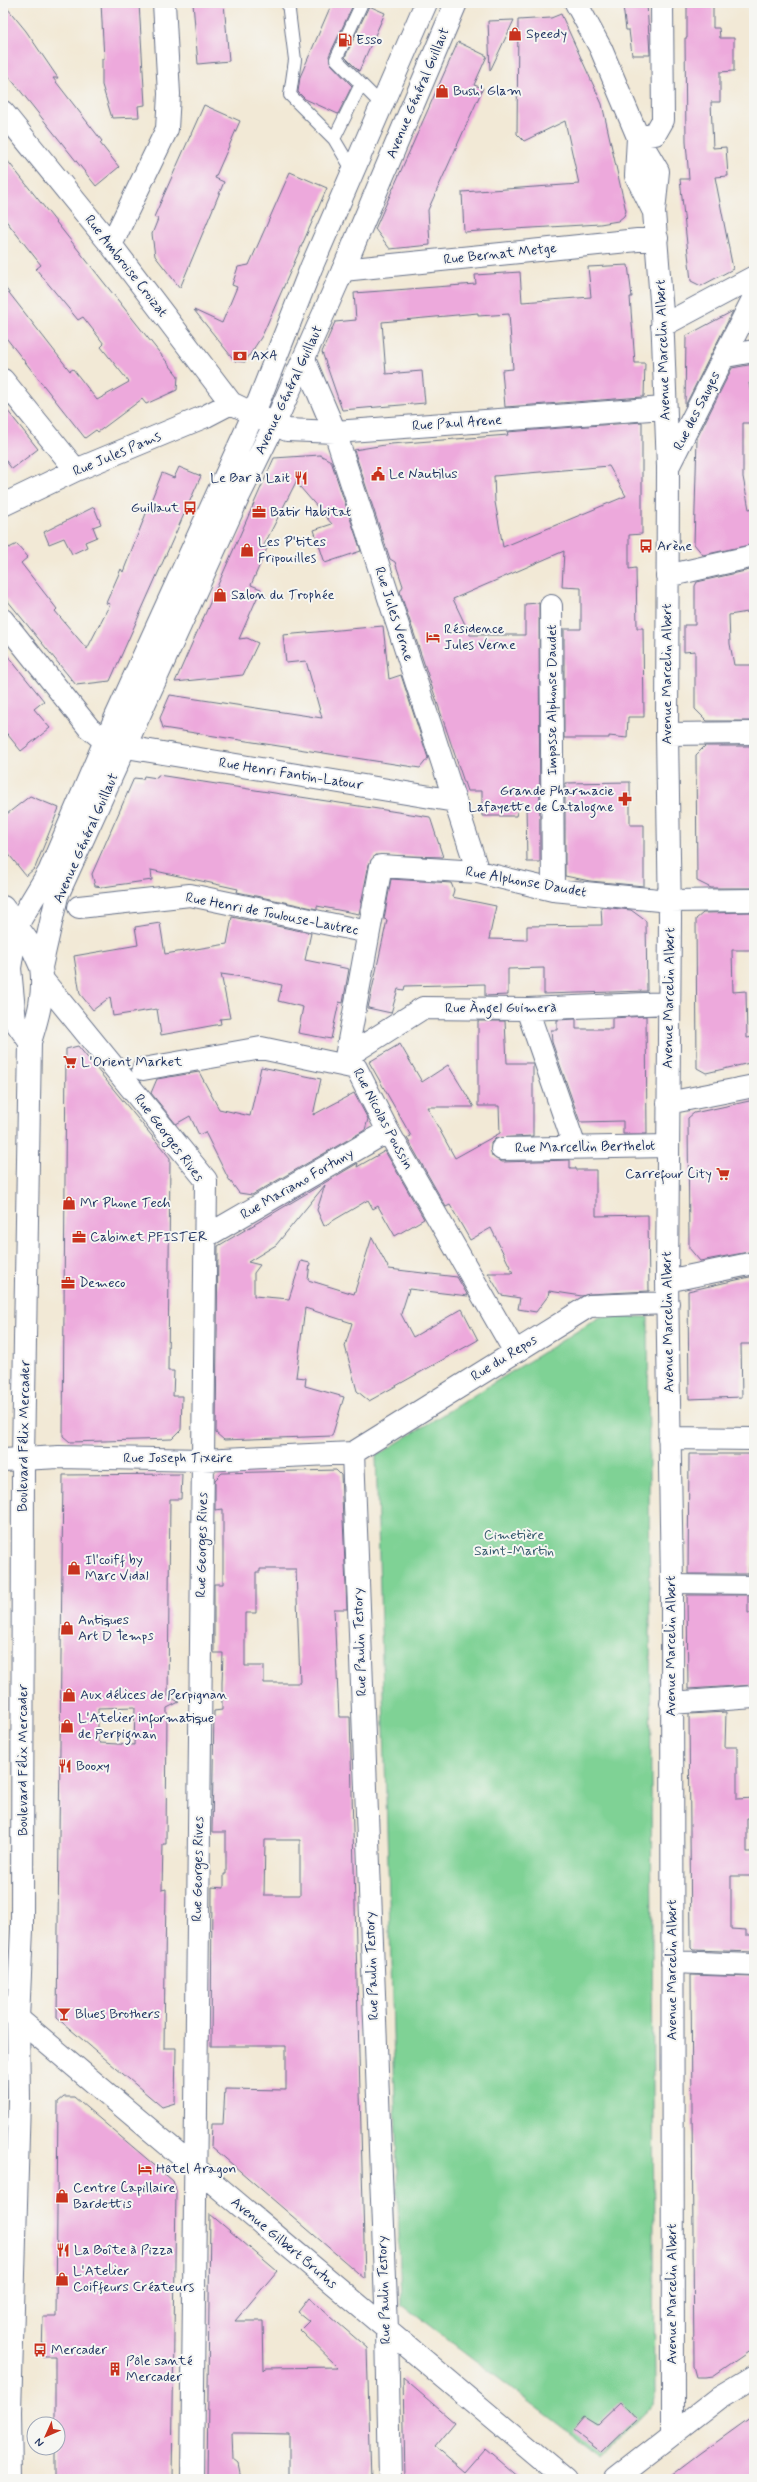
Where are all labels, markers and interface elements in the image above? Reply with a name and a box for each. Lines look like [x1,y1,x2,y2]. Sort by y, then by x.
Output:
street label: Avenue Général Guillaut [382,25,454,161]
place label: Speedy [526,25,567,43]
shop icon: Speedy [507,26,523,42]
place label: Esso [356,31,383,49]
fuel station icon: Esso [337,32,353,48]
place label: Bush' Glam [453,82,522,100]
shop icon: Bush' Glam [434,83,450,99]
street label: Rue Ambroise Croizat [81,211,171,321]
street label: Rue Bernat Metge [443,239,558,269]
street label: Avenue Marcelin Albert [652,279,674,421]
street label: Avenue Général Guillaut [251,322,327,457]
place label: AXA [251,347,278,365]
bank icon: AXA [232,348,248,364]
street label: Rue des Sauges [669,368,725,454]
street label: Rue Paul Arene [412,411,503,435]
street label: Rue Jules Pams [70,427,164,481]
place label: Le Nautilus [389,465,458,483]
public building icon: Le Nautilus [370,466,386,482]
place label: Le Bar à Lait [210,469,290,487]
restaurant icon: Le Bar à Lait [293,470,309,486]
place label: Guillaut [131,499,180,517]
bus stop icon: Guillaut [182,500,198,516]
place label: Batir Habitat [270,503,351,521]
office icon: Batir Habitat [251,504,267,520]
place label: Les P'tites Fripouilles [258,533,326,567]
place label: Arène [657,537,692,555]
bus stop icon: Arène [638,538,654,554]
shop icon: Les P'tites Fripouilles [239,542,255,558]
street label: Rue Jules Verne [370,564,418,664]
place label: Salon du Trophée [231,586,335,604]
shop icon: Salon du Trophée [212,587,228,603]
street label: Avenue Marcelin Albert [658,603,676,745]
place label: Résidence Jules Verne [444,620,516,654]
street label: Impasse Alphonse Daudet [543,624,561,776]
hotel icon: Résidence Jules Verne [425,629,441,645]
street label: Rue Henri Fantin-Latour [218,754,365,794]
street label: Avenue Général Guillaut [49,770,123,906]
place label: Grande Pharmacie Lafayette de Catalogne [468,782,614,818]
pharmacy icon: Grande Pharmacie Lafayette de Catalogne [617,791,633,807]
street label: Rue Alphonse Daudet [464,862,588,902]
street label: Rue Henri de Toulouse-Lautrec [184,888,360,940]
street label: Avenue Marcelin Albert [659,927,679,1069]
street label: Rue Àngel Guimerà [445,999,557,1019]
place label: L'Orient Market [81,1053,183,1071]
supermarket icon: L'Orient Market [62,1054,78,1070]
street label: Rue Nicolas Poussin [349,1065,417,1173]
street label: Rue Georges Rives [129,1090,208,1186]
street label: Rue Marcellin Berthelot [515,1137,655,1157]
street label: Rue Mariano Fortuny [237,1144,357,1224]
place label: Carrefour City [625,1165,712,1185]
supermarket icon: Carrefour City [715,1166,731,1182]
place label: Mr Phone Tech [80,1194,171,1212]
shop icon: Mr Phone Tech [61,1195,77,1211]
place label: Cabinet PFISTER [90,1228,208,1246]
office icon: Cabinet PFISTER [71,1229,87,1245]
street label: Avenue Marcelin Albert [658,1251,678,1393]
place label: Demeco [79,1274,125,1292]
office icon: Demeco [60,1275,76,1291]
street label: Rue du Repos [468,1331,540,1385]
street label: Boulevard Félix Mercader [14,1359,34,1512]
street label: Rue Joseph Tixeire [123,1449,233,1467]
street label: Rue Georges Rives [192,1492,213,1598]
park label: Cimetière Saint-Martin [474,1526,554,1560]
place label: Il'coiff by Marc Vidal [85,1551,149,1585]
shop icon: Il'coiff by Marc Vidal [66,1560,82,1576]
street label: Avenue Marcelin Albert [662,1575,680,1717]
street label: Rue Paulin Testory [349,1587,371,1697]
place label: Antiques Art D Temps [78,1611,154,1645]
shop icon: Antiques Art D Temps [59,1620,75,1636]
street label: Boulevard Félix Mercader [14,1684,32,1836]
place label: Aux délices de Perpignan [80,1686,227,1704]
shop icon: Aux délices de Perpignan [61,1687,77,1703]
place label: L'Atelier informatique de Perpignan [78,1709,214,1745]
shop icon: L'Atelier informatique de Perpignan [59,1718,75,1734]
place label: Booxy [76,1757,110,1775]
restaurant icon: Booxy [57,1758,73,1774]
street label: Rue Georges Rives [188,1816,209,1922]
street label: Avenue Marcelin Albert [663,1899,681,2041]
street label: Rue Paulin Testory [361,1911,383,2021]
place label: Blues Brothers [75,2005,160,2023]
bar icon: Blues Brothers [56,2006,72,2022]
place label: Hôtel Aragon [156,2160,236,2178]
hotel icon: Hôtel Aragon [137,2161,153,2177]
place label: Centre Capillaire Bardettis [73,2179,176,2213]
shop icon: Centre Capillaire Bardettis [54,2188,70,2204]
street label: Avenue Gilbert Brutus [227,2193,341,2293]
street label: Avenue Marcelin Albert [663,2223,681,2365]
street label: Rue Paulin Testory [373,2235,395,2345]
place label: La Boîte à Pizza [74,2241,173,2259]
restaurant icon: La Boîte à Pizza [55,2242,71,2258]
place label: L'Atelier Coiffeurs Créateurs [73,2262,195,2296]
shop icon: L'Atelier Coiffeurs Créateurs [54,2271,70,2287]
place label: Mercader [51,2341,107,2359]
bus stop icon: Mercader [32,2342,48,2358]
place label: Pôle santé Mercader [126,2352,193,2386]
building icon: Pôle santé Mercader [107,2361,123,2377]
north arrow [26,2416,66,2456]
text: N [32,2435,47,2450]

